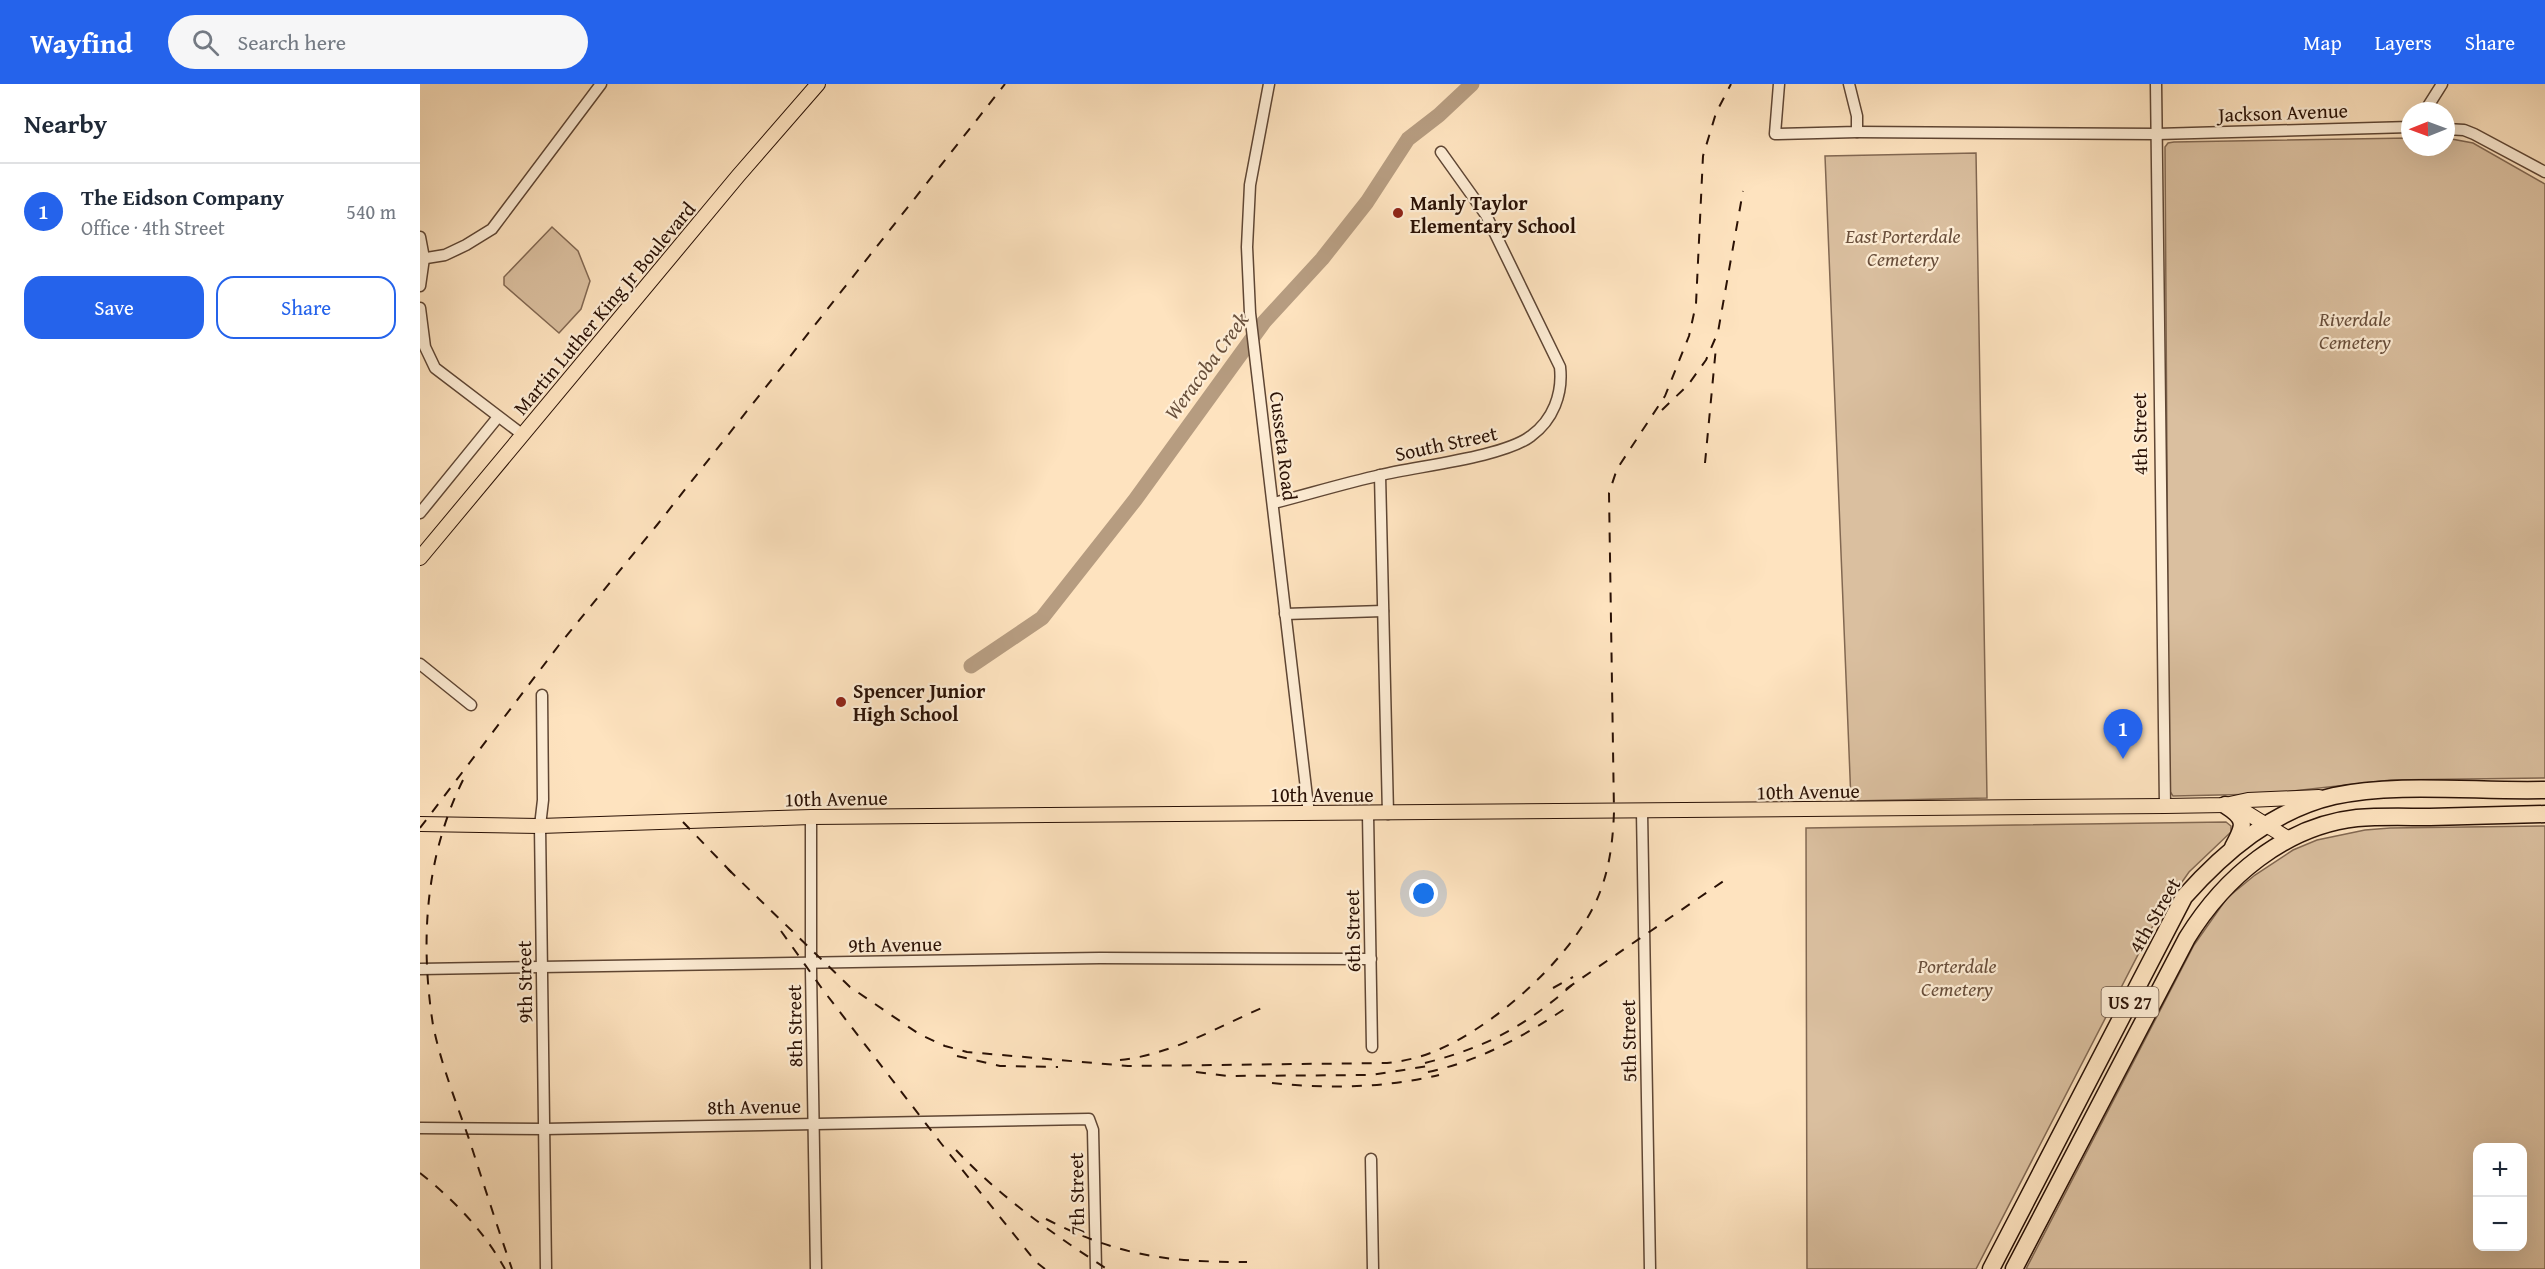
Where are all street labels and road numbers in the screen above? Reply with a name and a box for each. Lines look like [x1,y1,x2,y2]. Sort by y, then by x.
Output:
street label: Jackson Avenue [2215,95,2348,129]
street label: Martin Luther King Jr Boulevard [506,195,702,421]
street label: Cusseta Road [1263,390,1305,503]
street label: 4th Street [2124,392,2154,476]
street label: South Street [1392,418,1500,468]
street label: 10th Avenue [1756,776,1860,806]
street label: 10th Avenue [1270,780,1374,809]
street label: 10th Avenue [784,783,888,813]
street label: 4th Street [2121,872,2187,958]
street label: 6th Street [1337,889,1367,973]
street label: 9th Avenue [848,929,942,959]
street label: 9th Street [509,940,539,1024]
street label: 8th Street [779,984,809,1068]
road number: US 27 [2102,987,2158,1017]
street label: 5th Street [1613,999,1643,1083]
street label: 8th Avenue [707,1091,801,1121]
street label: 7th Street [1061,1152,1091,1236]

